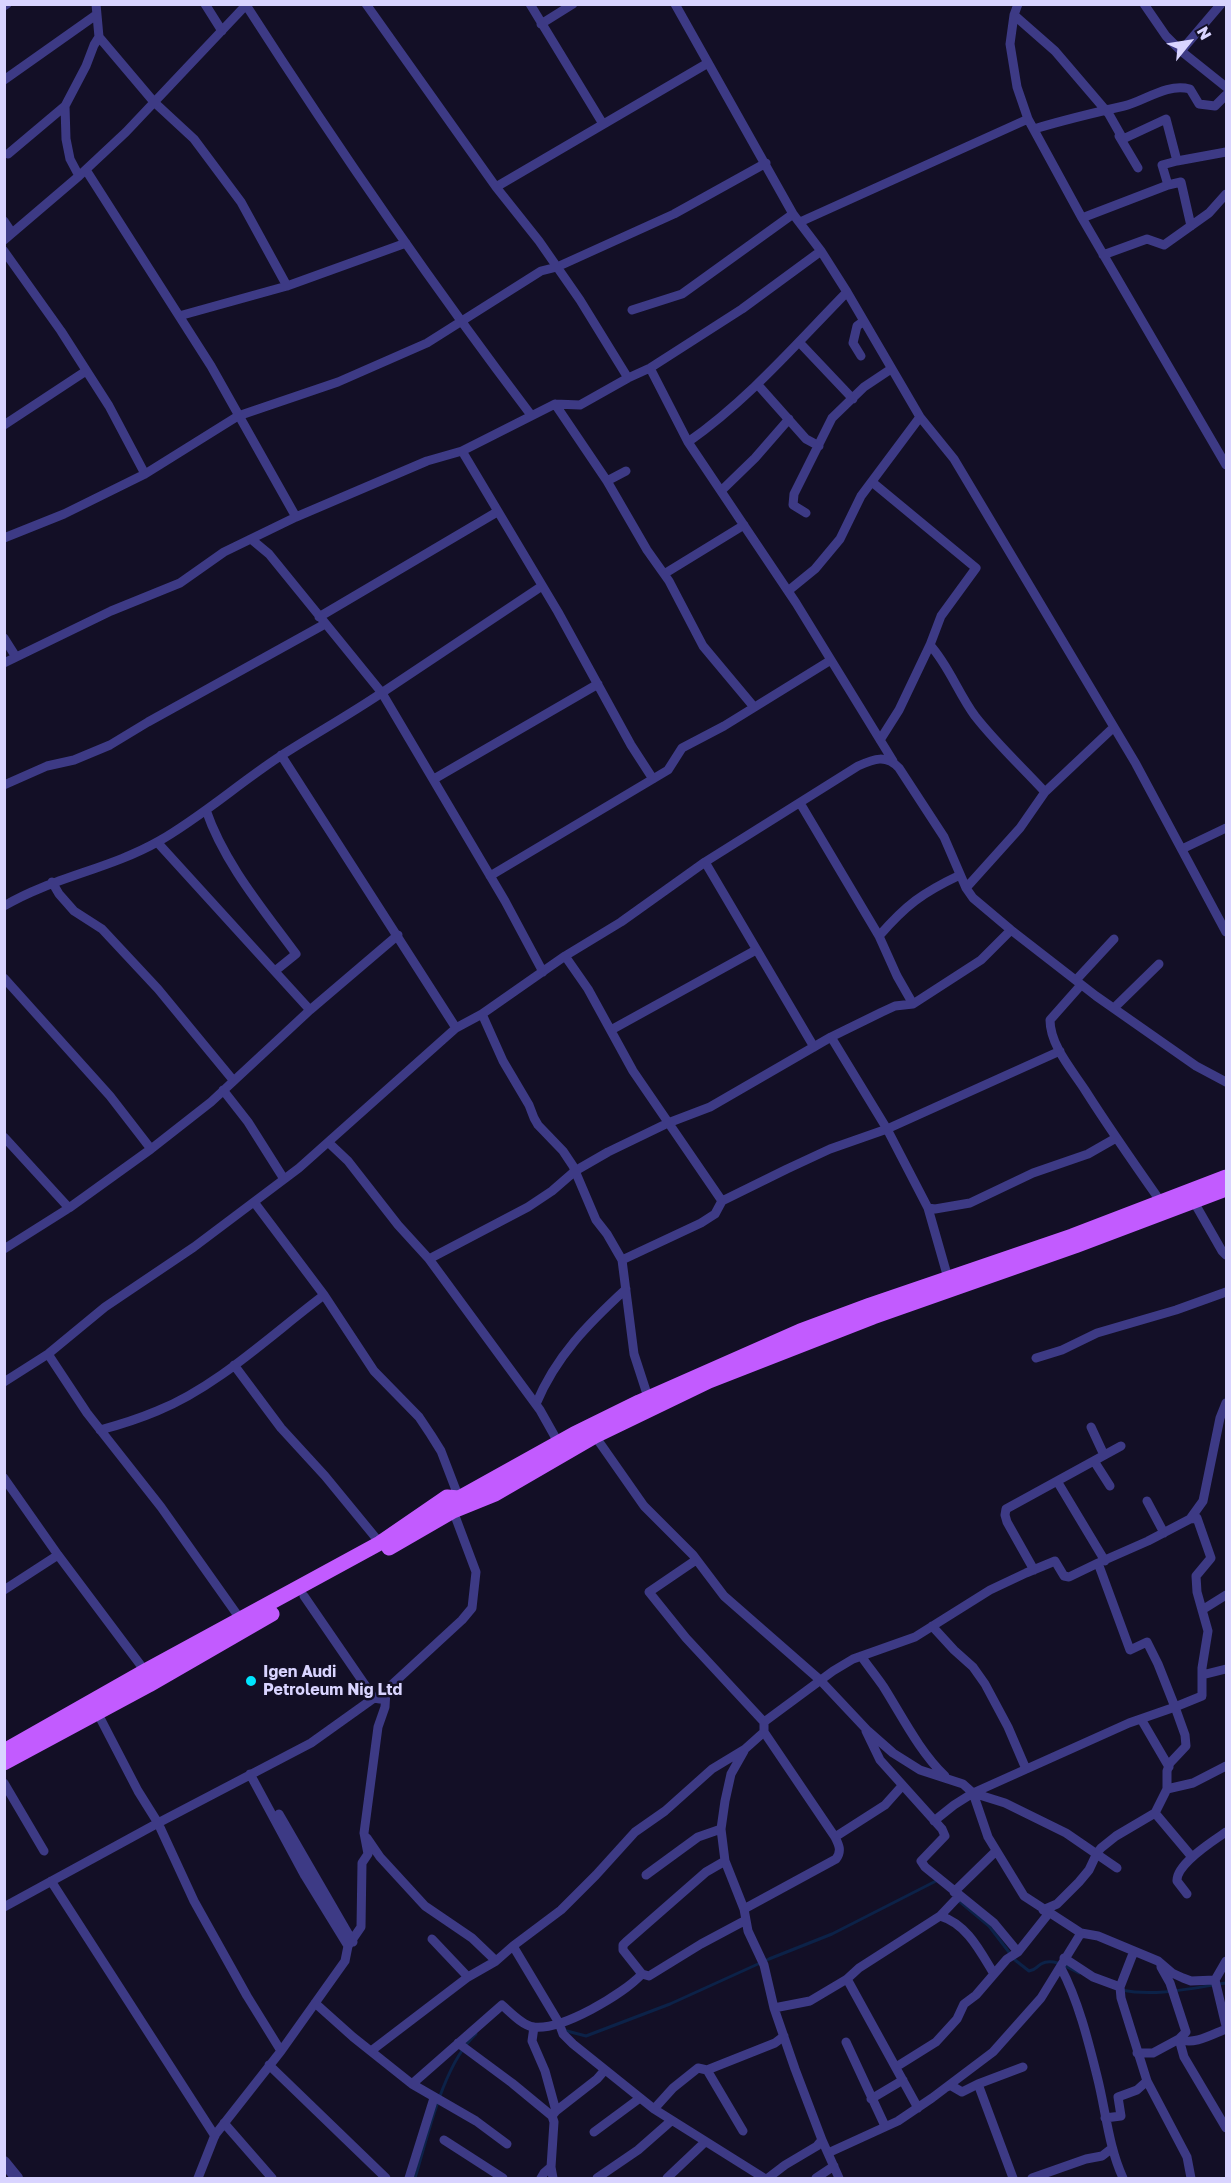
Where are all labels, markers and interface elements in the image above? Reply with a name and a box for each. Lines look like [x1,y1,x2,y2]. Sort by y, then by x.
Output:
north arrow [1159,12,1219,72]
text: N [1193,23,1216,43]
place label: Igen Audi Petroleum Nig Ltd [263,1662,402,1700]
marker: Igen Audi Petroleum Nig Ltd [244,1674,258,1688]

